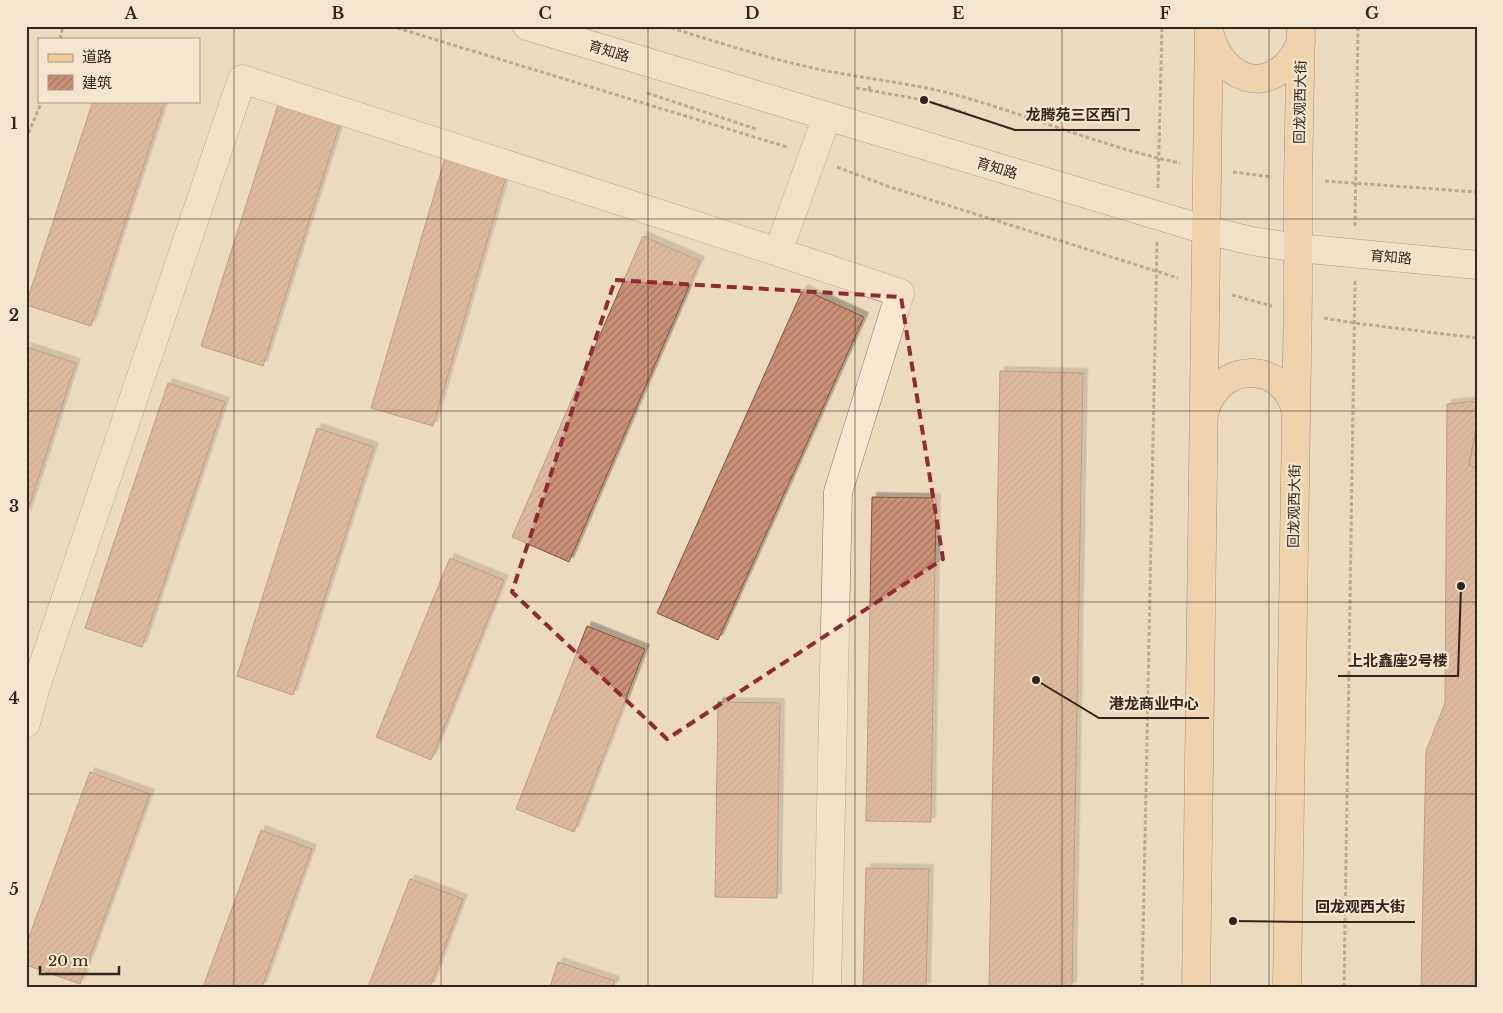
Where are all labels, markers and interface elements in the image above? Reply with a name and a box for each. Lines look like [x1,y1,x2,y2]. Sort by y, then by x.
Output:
text: A [124,3,139,23]
text: B [332,3,345,23]
text: C [538,3,552,23]
text: D [745,3,759,23]
text: E [952,3,964,23]
text: F [1159,3,1171,23]
text: G [1365,3,1379,23]
street label: 育知路 [586,36,632,66]
legend [38,38,200,102]
text: 道路 [82,47,112,66]
street label: 回龙观西大街 [1290,60,1310,144]
text: 建筑 [82,73,112,92]
callout: 龙腾苑三区西门 [1015,100,1140,130]
text: 龙腾苑三区西门 [1025,105,1131,124]
text: 1 [11,113,18,133]
street label: 育知路 [974,153,1020,183]
street label: 育知路 [1369,246,1413,268]
text: 2 [9,305,19,325]
street label: 回龙观西大街 [1284,464,1304,548]
text: 3 [9,496,19,516]
callout: 上北鑫座2号楼 [1338,646,1458,676]
text: 上北鑫座2号楼 [1348,651,1448,670]
text: 4 [9,688,19,708]
callout: 港龙商业中心 [1099,688,1209,718]
text: 港龙商业中心 [1109,694,1199,713]
text: 5 [9,879,19,899]
callout: 回龙观西大街 [1305,892,1415,922]
text: 回龙观西大街 [1315,897,1405,916]
scale bar [40,943,119,975]
text: 20 m [48,951,88,970]

